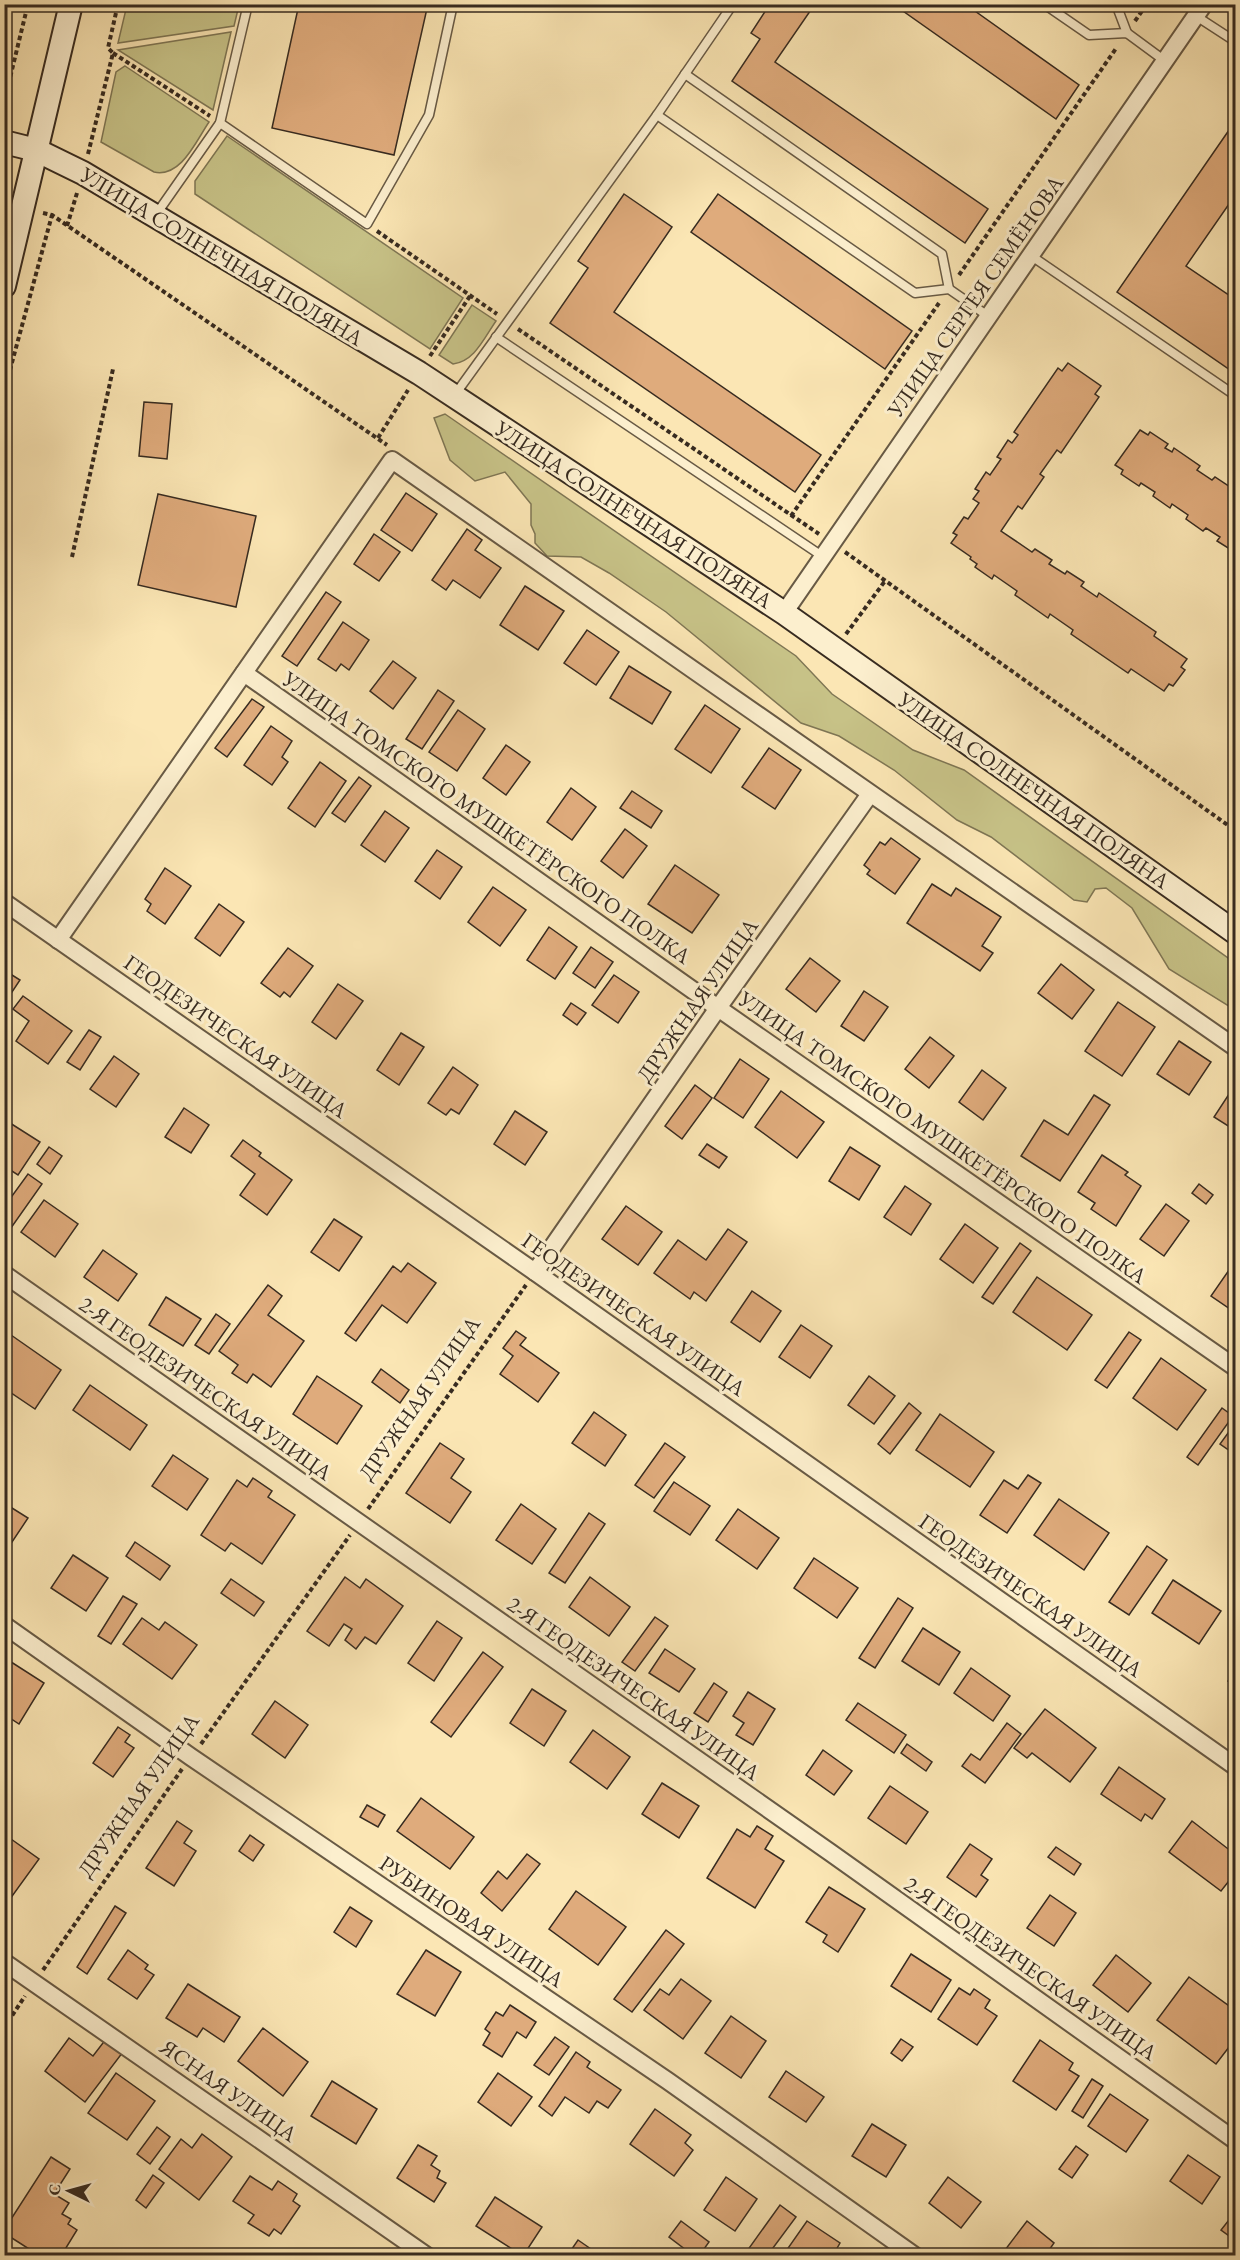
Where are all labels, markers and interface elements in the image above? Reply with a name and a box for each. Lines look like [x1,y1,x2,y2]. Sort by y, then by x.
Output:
street label: УЛИЦА СОЛНЕЧНАЯ ПОЛЯНА [74,160,369,353]
street label: УЛИЦА СЕРГЕЯ СЕМЁНОВА [880,169,1071,424]
street label: УЛИЦА СОЛНЕЧНАЯ ПОЛЯНА [489,413,779,616]
street label: УЛИЦА ТОМСКОГО МУШКЕТЁРСКОГО ПОЛКА [276,664,697,971]
street label: УЛИЦА СОЛНЕЧНАЯ ПОЛЯНА [891,685,1176,896]
street label: ДРУЖНАЯ УЛИЦА [630,912,765,1088]
street label: ГЕОДЕЗИЧЕСКАЯ УЛИЦА [118,948,354,1125]
street label: УЛИЦА ТОМСКОГО МУШКЕТЁРСКОГО ПОЛКА [732,984,1153,1291]
street label: ГЕОДЕЗИЧЕСКАЯ УЛИЦА [516,1226,752,1403]
street label: 2-Я ГЕОДЕЗИЧЕСКАЯ УЛИЦА [73,1290,339,1487]
street label: ДРУЖНАЯ УЛИЦА [352,1310,487,1486]
street label: ГЕОДЕЗИЧЕСКАЯ УЛИЦА [913,1507,1149,1684]
street label: 2-Я ГЕОДЕЗИЧЕСКАЯ УЛИЦА [501,1590,767,1787]
street label: ДРУЖНАЯ УЛИЦА [71,1707,206,1883]
street label: РУБИНОВАЯ УЛИЦА [374,1849,570,1994]
street label: 2-Я ГЕОДЕЗИЧЕСКАЯ УЛИЦА [898,1870,1164,2067]
street label: ЯСНАЯ УЛИЦА [154,2032,303,2149]
north arrow [39,2161,99,2221]
text: С [44,2183,66,2196]

